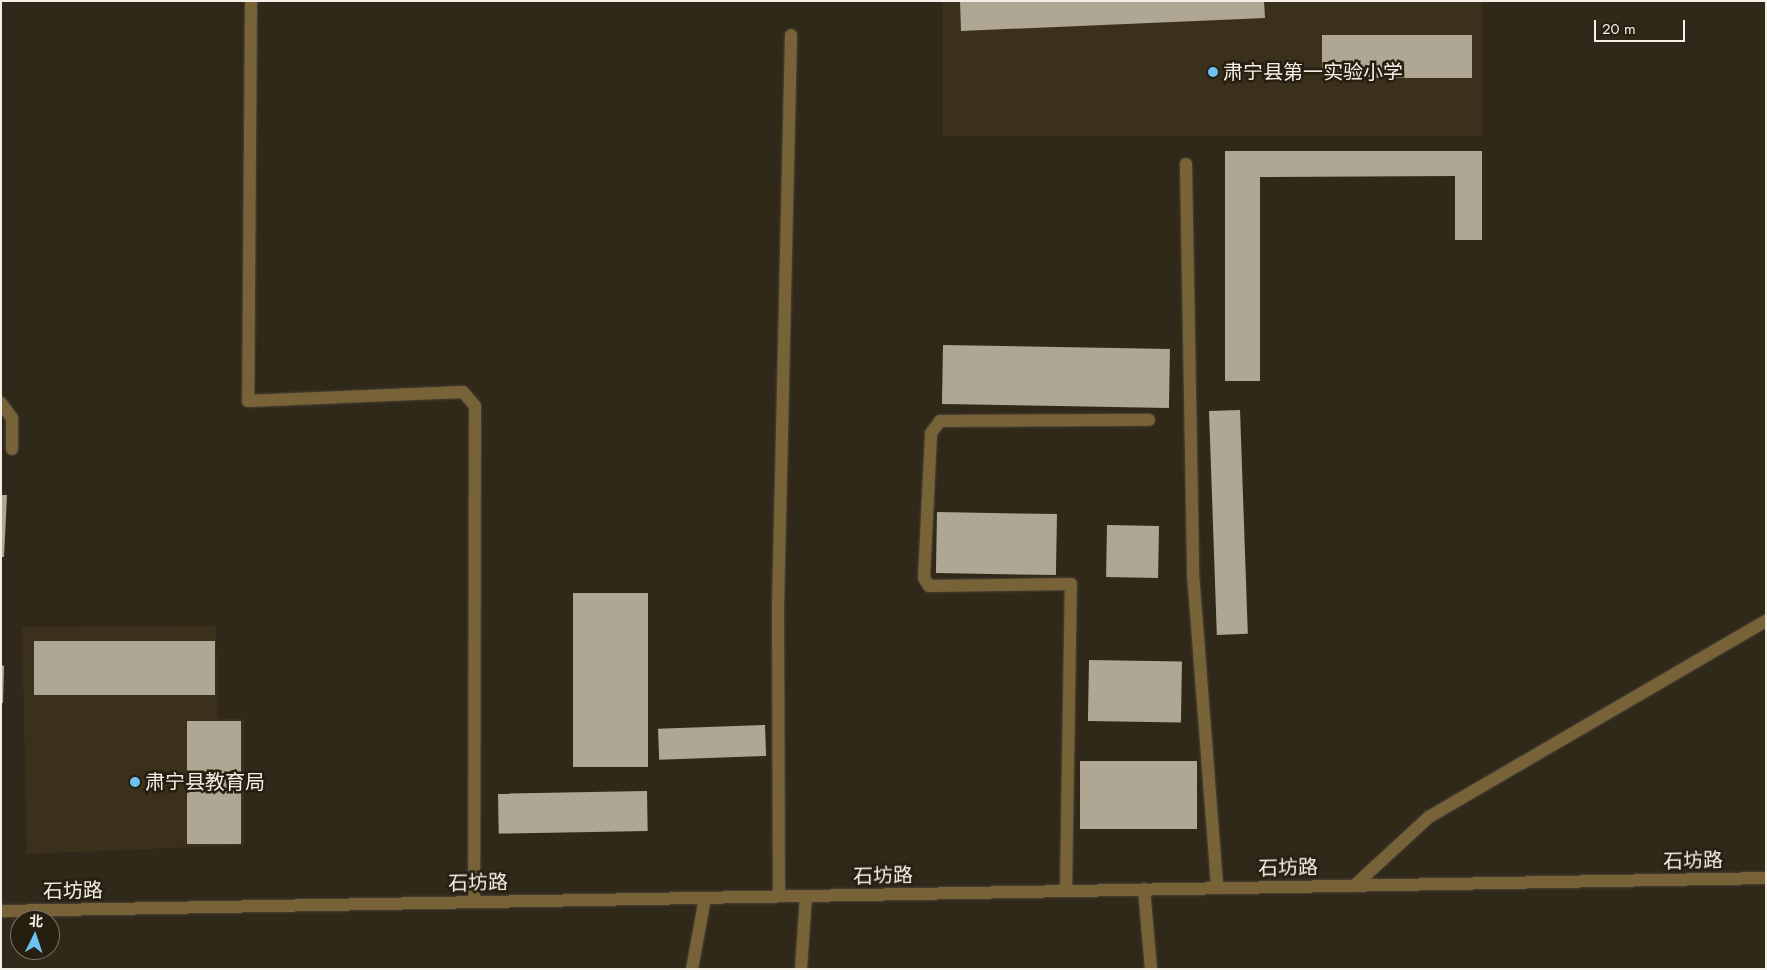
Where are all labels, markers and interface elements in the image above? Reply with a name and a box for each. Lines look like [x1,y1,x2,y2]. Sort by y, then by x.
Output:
scale bar [1597,10,1688,42]
text: 20 m [1602,18,1636,40]
place label: 肃宁县第一实验小学 [1223,60,1403,84]
marker: 肃宁县第一实验小学 [1207,66,1219,78]
place label: 肃宁县教育局 [145,770,265,794]
marker: 肃宁县教育局 [129,776,141,788]
street label: 石坊路 [1663,848,1723,874]
street label: 石坊路 [1258,855,1318,881]
street label: 石坊路 [853,863,913,889]
street label: 石坊路 [448,870,508,896]
street label: 石坊路 [43,878,103,904]
north arrow [10,910,60,960]
text: 北 [28,911,44,931]

